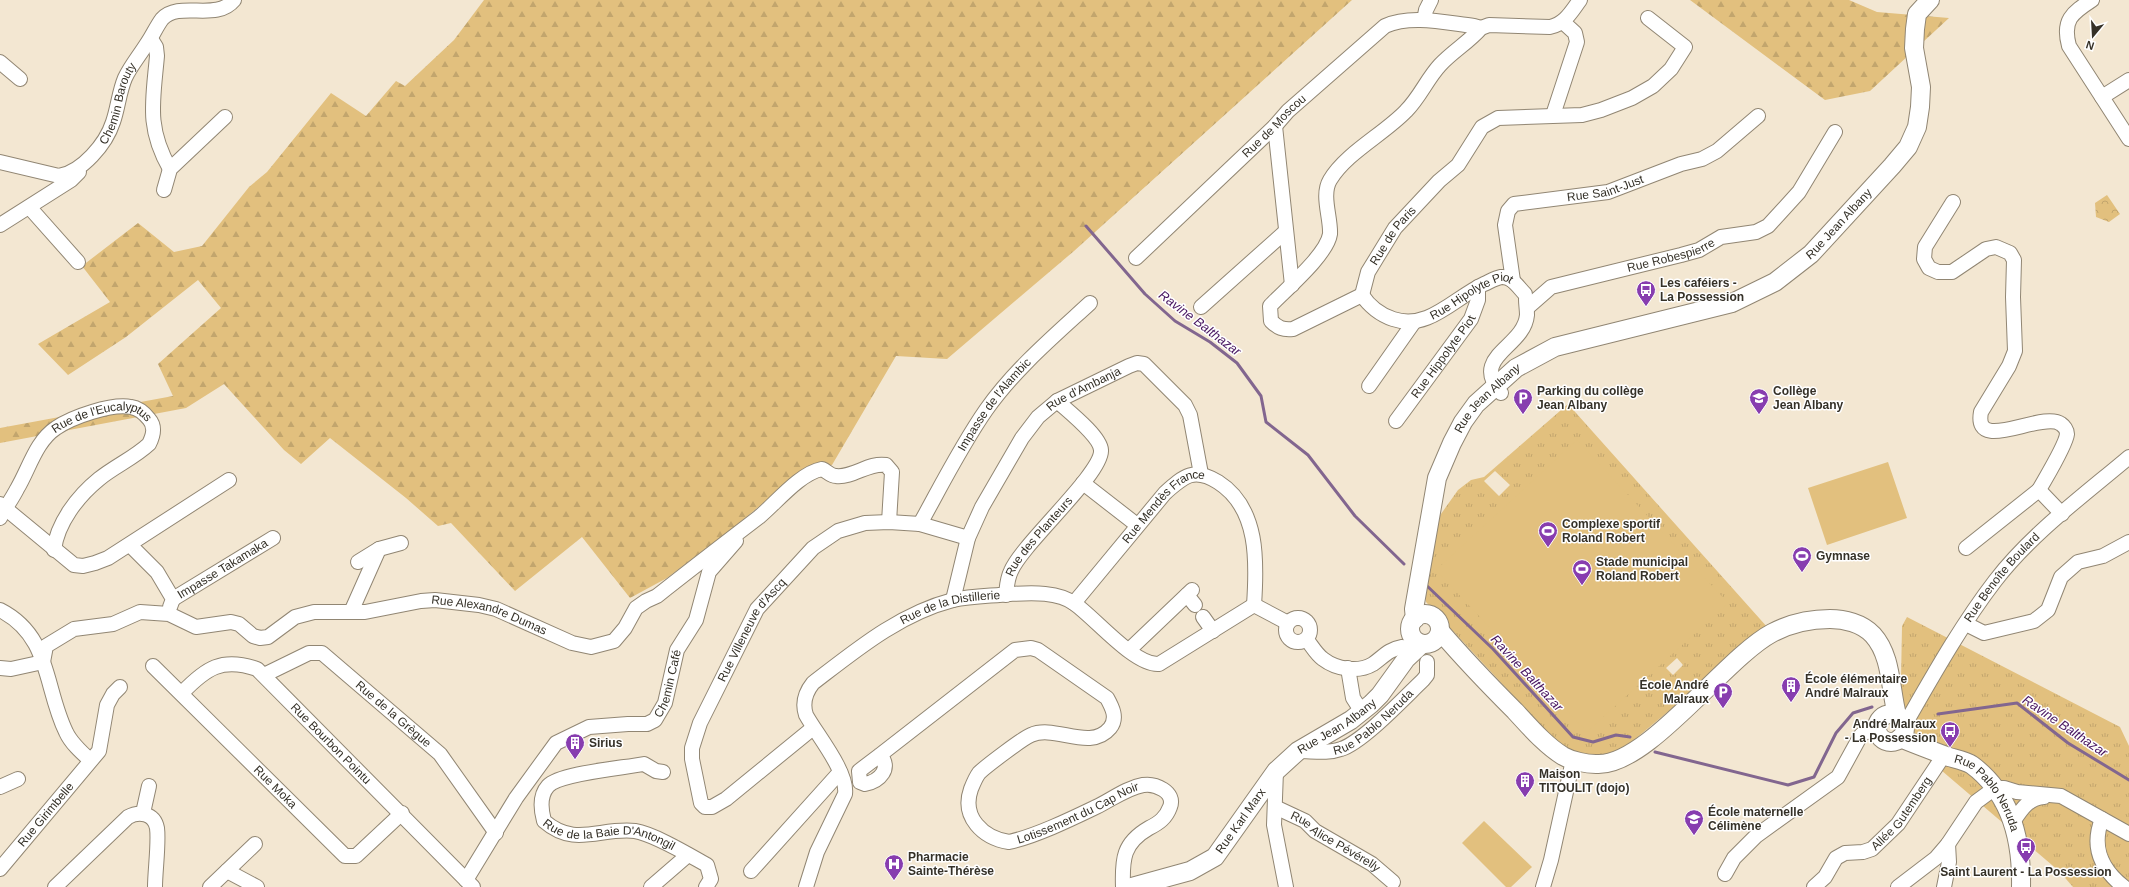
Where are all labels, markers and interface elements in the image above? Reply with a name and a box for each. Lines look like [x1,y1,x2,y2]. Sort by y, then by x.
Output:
north arrow [2073,16,2113,56]
text: N [2084,39,2096,52]
street label: Chemin Barouty [96,60,139,147]
street label: Rue de Moscou [1239,92,1309,161]
street label: Rue Saint-Just [1566,172,1646,204]
street label: Rue Jean Albany [1803,186,1875,262]
street label: Rue de Paris [1367,203,1419,268]
street label: Rue Robespierre [1626,235,1717,275]
street label: Rue Hipolyte Piot [1427,270,1517,323]
place label: Les caféiers - La Possession [1660,276,1744,304]
bus stop icon: Les caféiers - La Possession [1635,279,1657,307]
water label: Ravine Balthazar [1156,287,1245,359]
street label: Rue Hippolyte Piot [1408,313,1479,401]
street label: Impasse de l'Alambic [955,355,1034,454]
street label: Rue Jean Albany [1452,360,1522,435]
street label: Rue d'Ambanja [1044,364,1123,414]
place label: Parking du collège Jean Albany [1537,384,1644,412]
place label: Collège Jean Albany [1773,384,1844,412]
parking icon: Parking du collège Jean Albany [1512,387,1534,415]
school or university icon: Collège Jean Albany [1748,387,1770,415]
street label: Rue de l'Eucalyptus [49,399,155,436]
street label: Rue Mendès France [1119,467,1206,546]
street label: Rue des Planteurs [1002,494,1076,579]
place label: Complexe sportif Roland Robert [1562,517,1661,545]
sports icon: Complexe sportif Roland Robert [1537,520,1559,548]
street label: Rue Benoîte Boulard [1961,530,2042,625]
street label: Impasse Takamaka [175,536,271,602]
sports icon: Gymnase [1791,545,1813,573]
place label: Gymnase [1816,549,1870,563]
place label: Stade municipal Roland Robert [1596,555,1688,583]
sports icon: Stade municipal Roland Robert [1571,558,1593,586]
street label: Rue Villeneuve d'Ascq [715,575,789,684]
street label: Rue de la Distillerie [898,588,1001,627]
street label: Rue Alexandre Dumas [431,593,549,638]
water label: Ravine Balthazar [1488,632,1567,715]
street label: Chemin Café [651,648,684,720]
place label: École élémentaire André Malraux [1805,671,1907,700]
building icon: École élémentaire André Malraux [1780,675,1802,703]
place label: École André Malraux [1639,677,1709,706]
street label: Rue de la Grègue [353,678,434,750]
parking icon: École André Malraux [1712,681,1734,709]
street label: Rue Pablo Neruda [1332,686,1416,758]
water label: Ravine Balthazar [2020,692,2111,760]
street label: Rue Jean Albany [1295,696,1379,757]
street label: Rue Bourbon Pointu [288,700,374,787]
place label: André Malraux - La Possession [1845,717,1936,745]
bus stop icon: André Malraux - La Possession [1939,720,1961,748]
building icon: Sirius [564,732,586,760]
place label: Sirius [589,736,623,750]
street label: Rue Pablo Neruda [1953,752,2022,833]
street label: Rue Moka [251,763,300,811]
place label: Maison TITOULIT (dojo) [1539,767,1629,795]
building icon: Maison TITOULIT (dojo) [1514,770,1536,798]
street label: Allée Gutemberg [1868,774,1935,853]
street label: Rue Girimbelle [15,779,77,850]
street label: Lotissement du Cap Noir [1015,779,1140,847]
street label: Rue Karl Marx [1213,786,1268,856]
place label: École maternelle Célimène [1708,804,1804,833]
street label: Rue Alice Pévérelly [1289,808,1383,875]
school or university icon: École maternelle Célimène [1683,808,1705,836]
street label: Rue de la Baie D'Antongil [540,816,678,853]
bus stop icon: Saint Laurent - La Possession [2015,836,2037,864]
place label: Pharmacie Sainte-Thérèse [908,850,994,878]
hospital icon: Pharmacie Sainte-Thérèse [883,853,905,881]
place label: Saint Laurent - La Possession [1940,865,2112,879]

